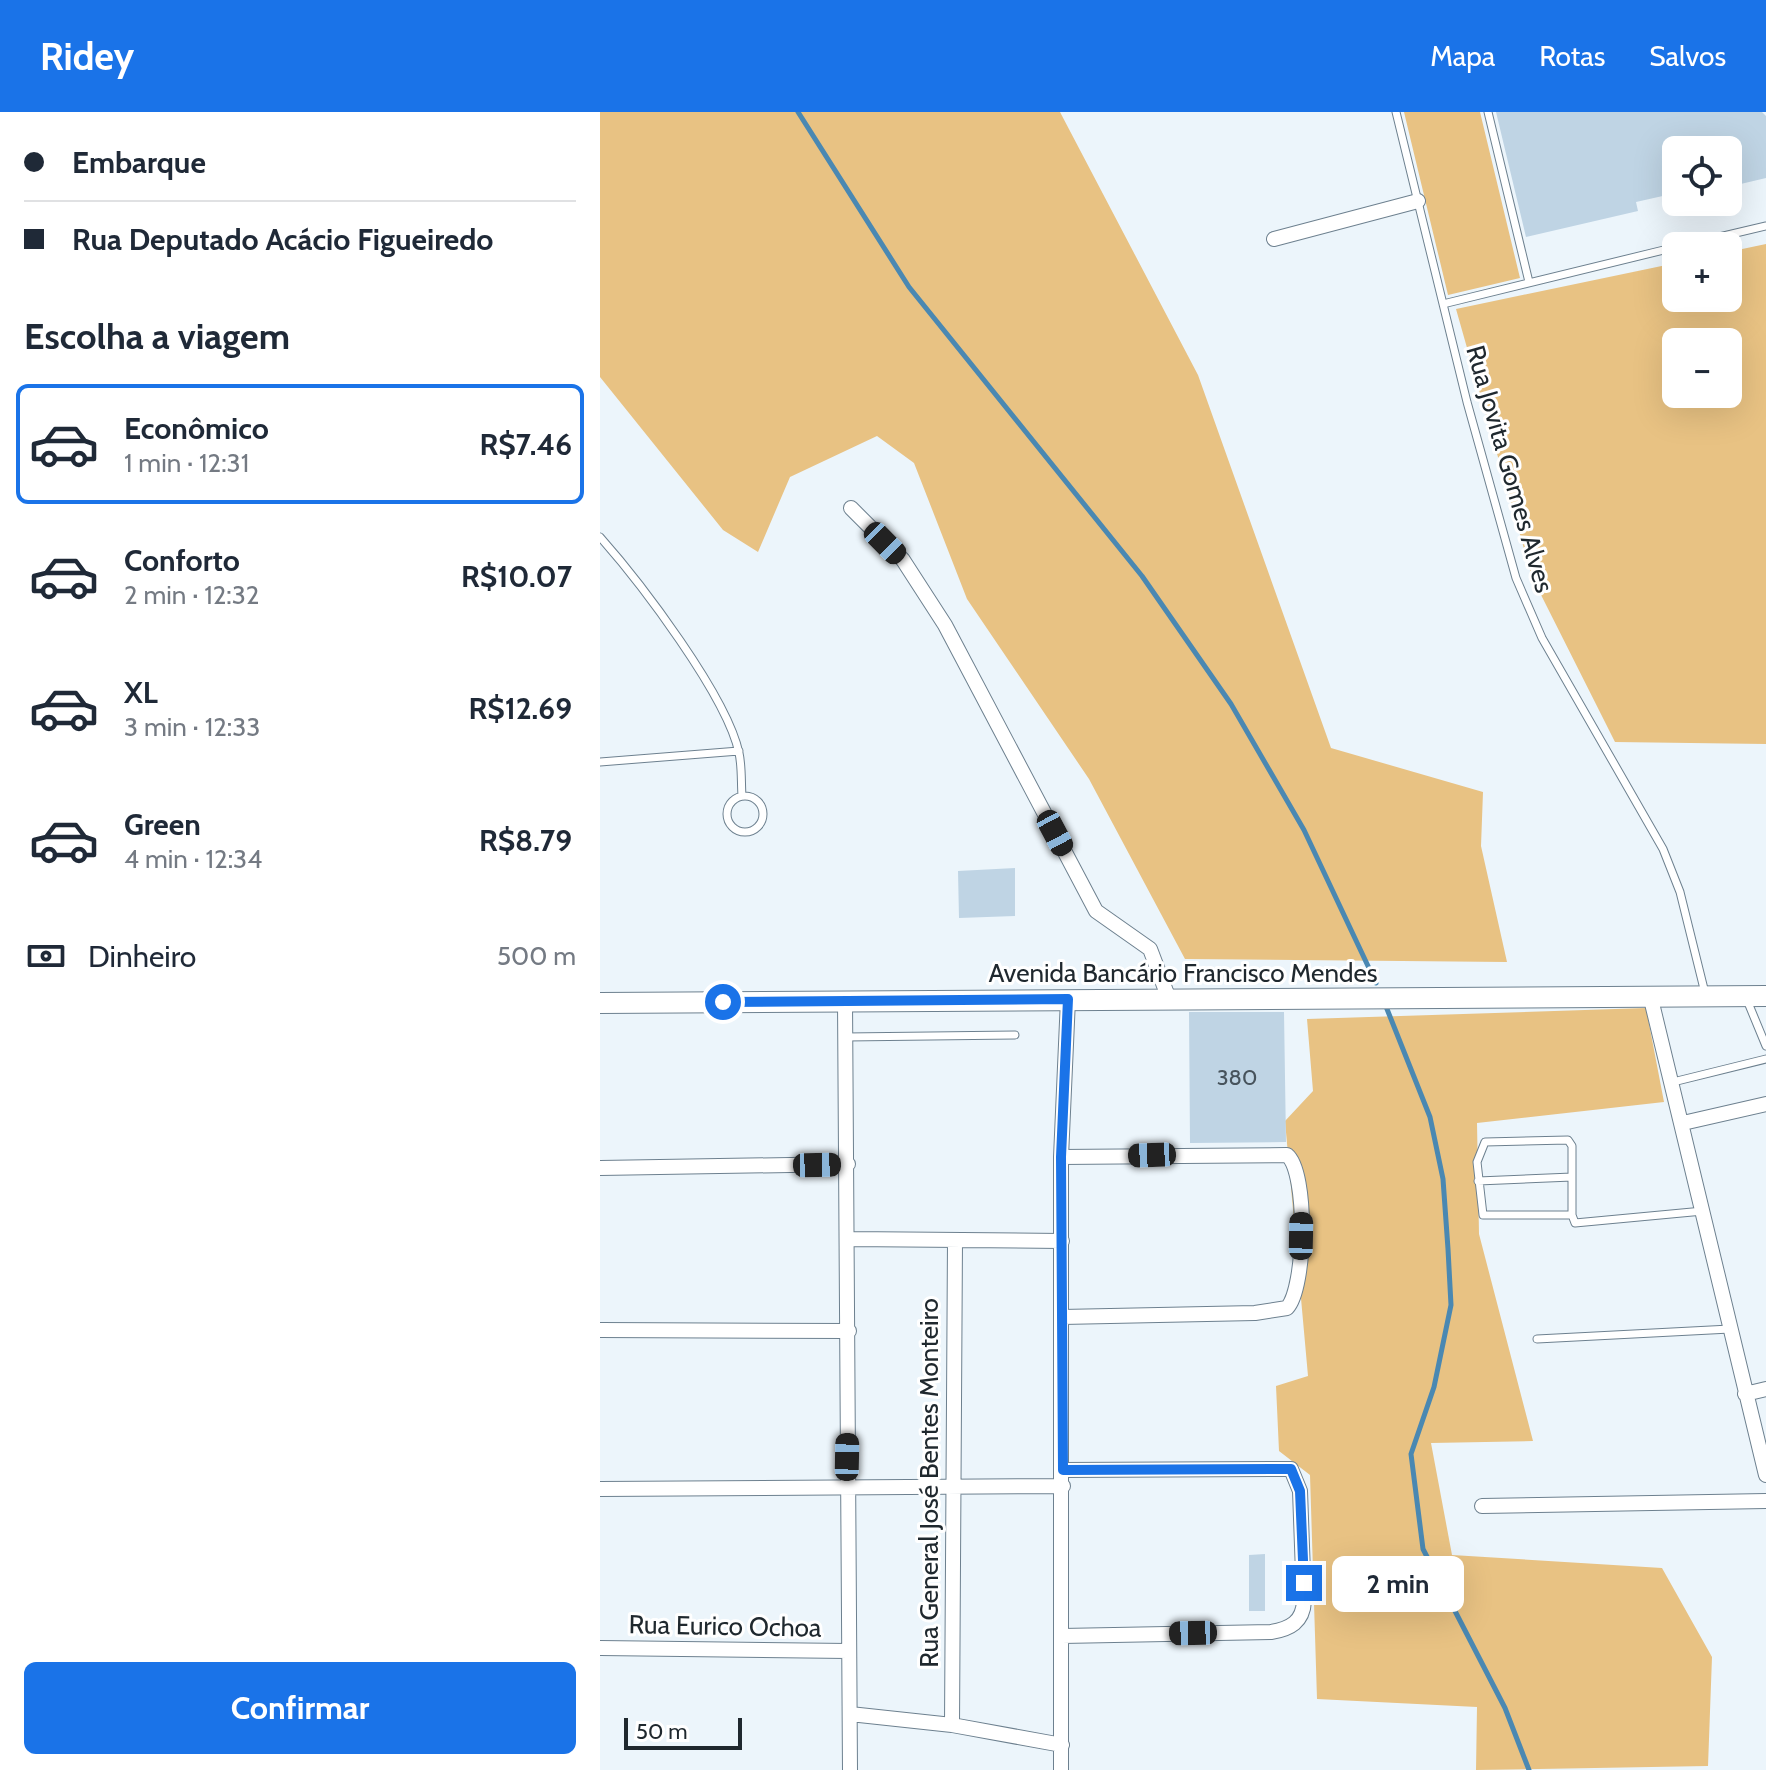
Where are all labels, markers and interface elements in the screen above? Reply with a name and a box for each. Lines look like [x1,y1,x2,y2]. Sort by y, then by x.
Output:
text: Ridey [40,33,134,80]
text: Mapa [1430,39,1495,73]
text: Rotas [1539,39,1605,73]
text: Salvos [1649,39,1726,73]
map controls [1662,136,1742,408]
button: locate [1662,136,1742,216]
text: Embarque [72,144,206,181]
text: Rua Deputado Acácio Figueiredo [72,221,493,258]
button: + [1662,232,1742,312]
text: Escolha a viagem [24,314,290,358]
button: − [1662,328,1742,408]
street label: Rua Jovita Gomes Alves [1459,342,1561,597]
icon: car [28,408,100,480]
text: Econômico [124,410,269,447]
text: R$7.46 [479,426,572,463]
text: 1 min · 12:31 [124,447,249,479]
car [860,518,910,568]
icon: car [28,540,100,612]
text: Conforto [124,542,240,579]
text: R$10.07 [461,558,572,595]
text: 2 min · 12:32 [124,579,259,611]
icon: car [28,672,100,744]
text: XL [124,674,158,711]
text: R$12.69 [468,690,572,727]
text: 3 min · 12:33 [124,711,260,743]
icon: car [28,804,100,876]
text: Green [124,806,201,843]
car [1033,806,1077,860]
text: R$8.79 [479,822,572,859]
text: 4 min · 12:34 [124,843,262,875]
icon: cash [24,934,68,978]
text: Dinheiro [88,938,196,975]
text: 500 m [497,940,576,972]
street label: Avenida Bancário Francisco Mendes [989,957,1378,989]
route start [705,984,741,1020]
house number: 380 [1217,1064,1257,1091]
car [1128,1142,1176,1168]
car [793,1153,841,1177]
car [1289,1212,1313,1260]
street label: Rua General José Bentes Monteiro [913,1298,945,1668]
car [835,1433,859,1481]
callout: 2 min [1332,1555,1464,1611]
route end [1286,1565,1322,1601]
text: 2 min [1367,1568,1429,1600]
street label: Rua Eurico Ochoa [628,1608,822,1644]
car [1169,1621,1217,1645]
button: Confirmar [24,1662,576,1754]
scale bar [624,1714,742,1750]
text: 50 m [636,1718,688,1745]

